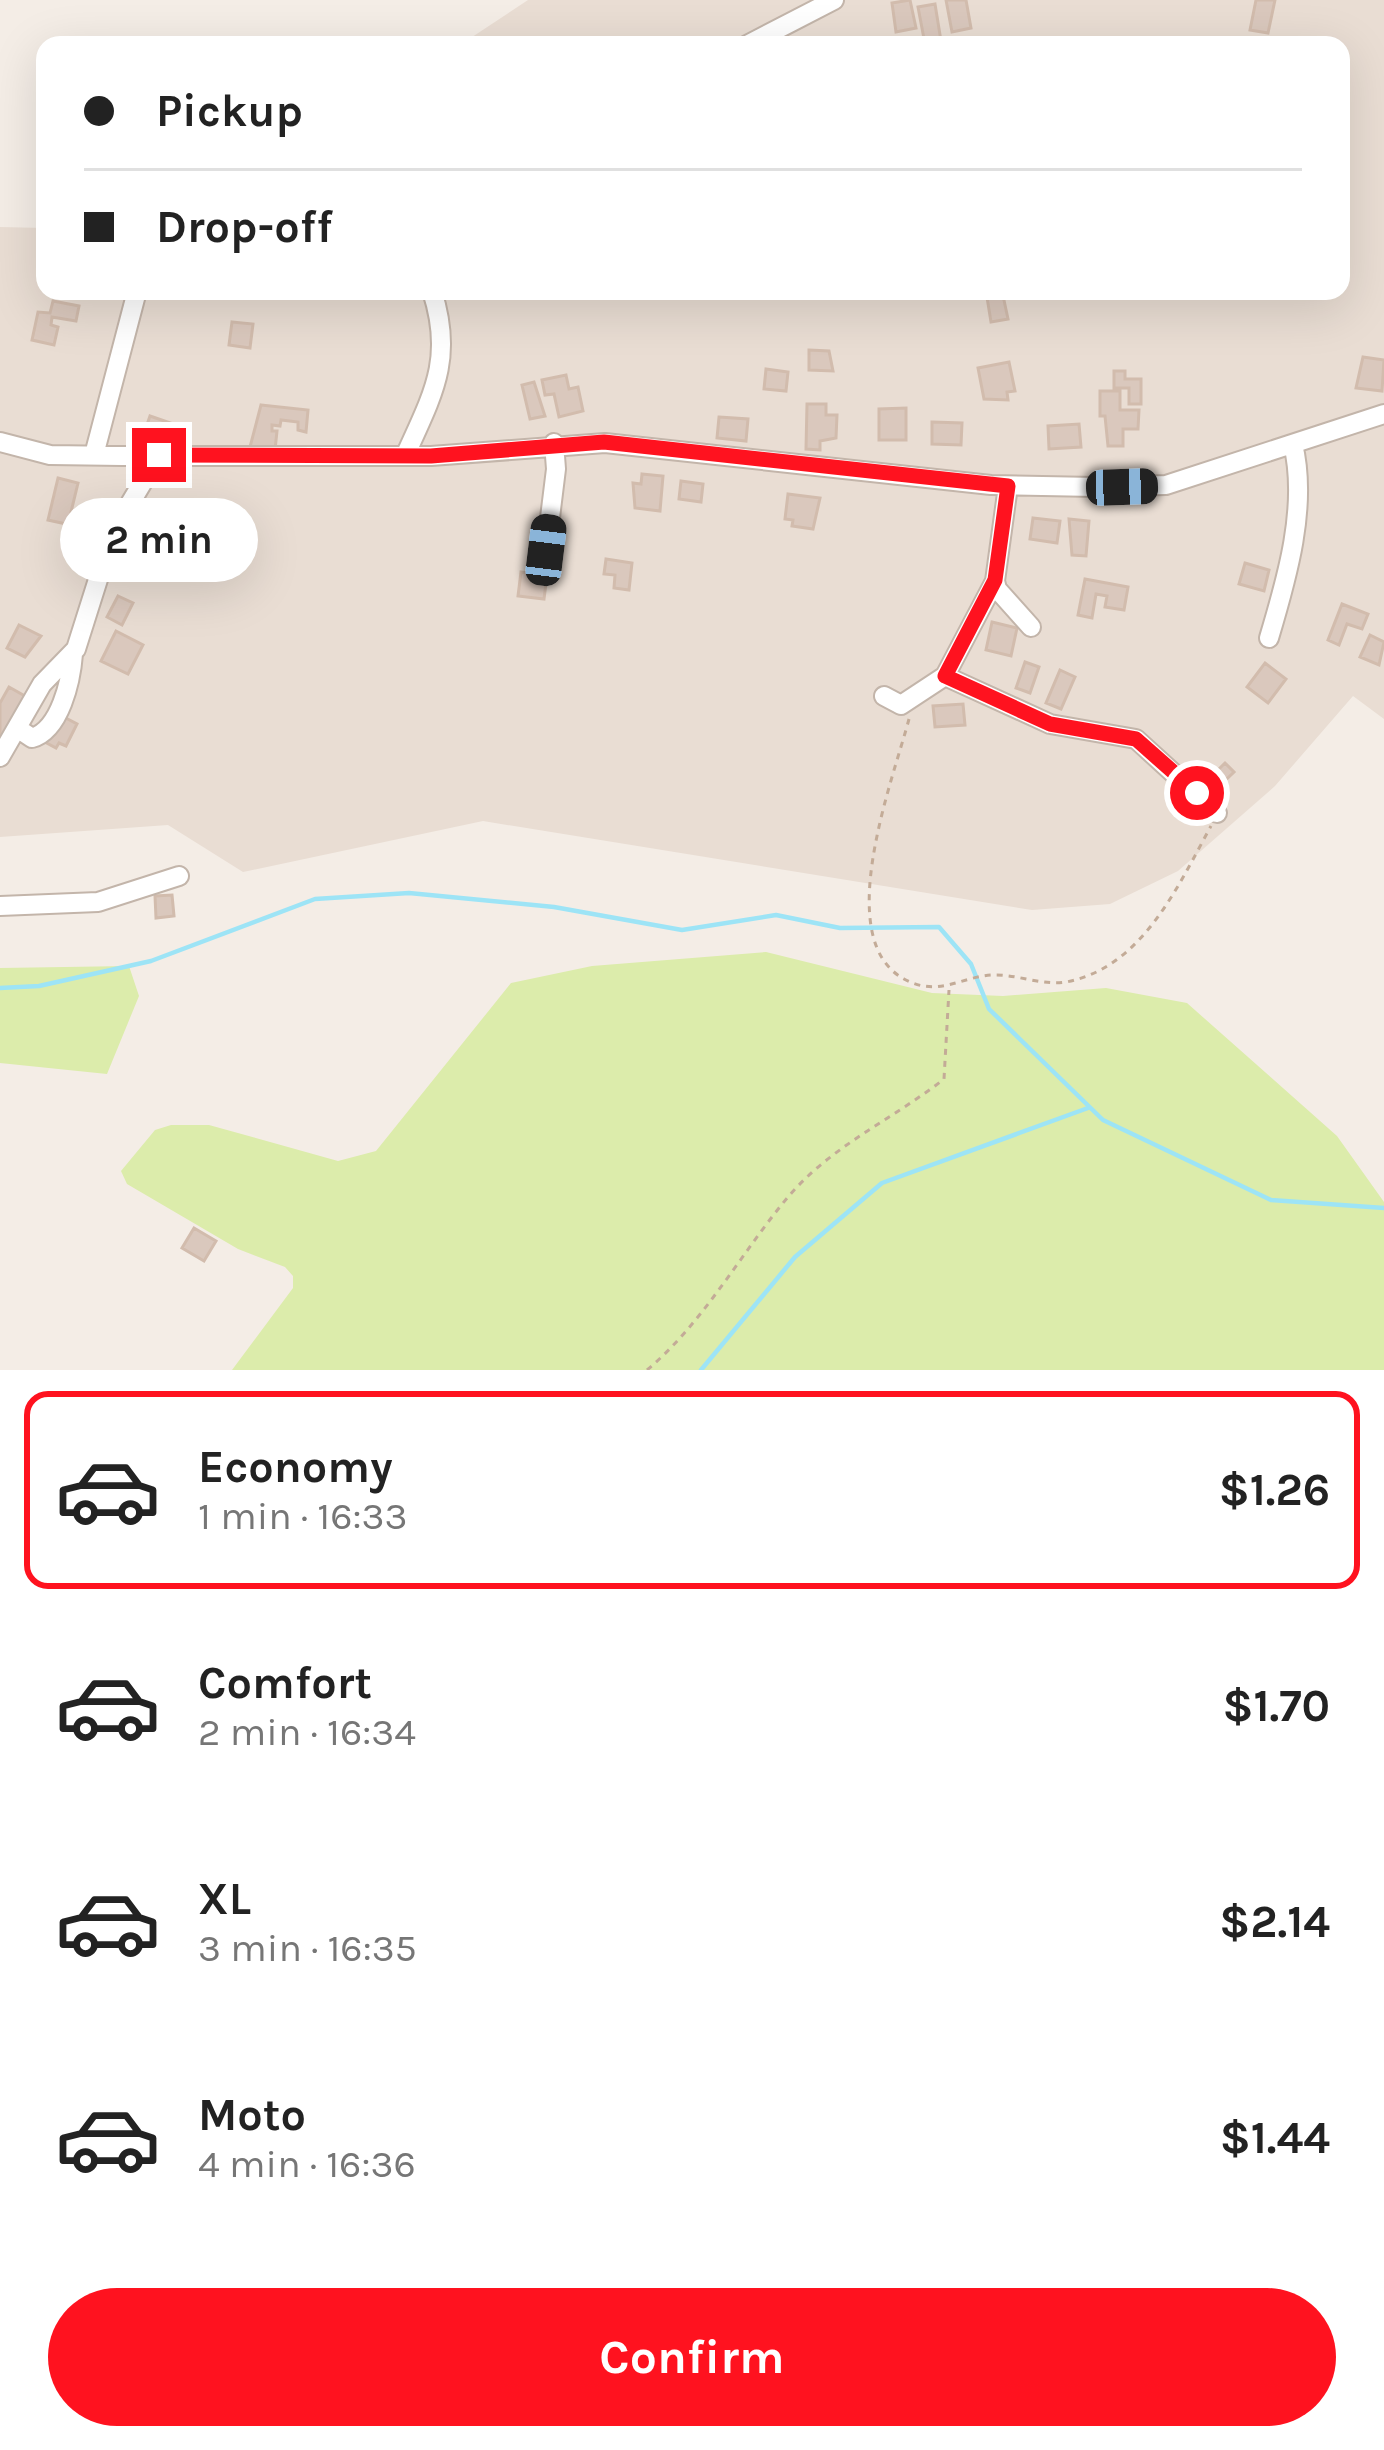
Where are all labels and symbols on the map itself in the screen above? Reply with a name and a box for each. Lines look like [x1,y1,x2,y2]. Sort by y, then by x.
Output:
route end [132,428,186,482]
car [1085,468,1159,506]
callout: 2 min [60,497,258,581]
car [524,512,568,588]
route start [1170,766,1224,820]

